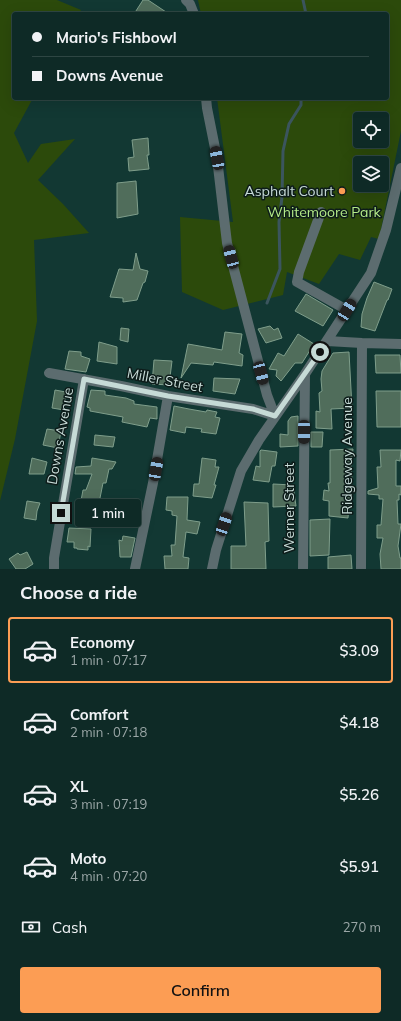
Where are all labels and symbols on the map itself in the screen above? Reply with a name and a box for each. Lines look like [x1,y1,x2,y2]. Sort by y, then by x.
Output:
car [209,145,225,171]
place label: Asphalt Court [244,182,334,200]
marker: Asphalt Court [337,186,347,196]
park label: Whitemoore Park [267,203,382,221]
car [222,244,240,270]
car [336,297,358,323]
route start [311,343,329,361]
car [252,360,270,386]
street label: Miller Street [125,364,205,396]
street label: Downs Avenue [43,386,77,486]
street label: Ridgeway Avenue [338,397,356,515]
car [298,420,310,444]
car [148,456,164,482]
street label: Werner Street [280,463,298,553]
callout: 1 min [75,499,141,527]
route end [52,504,70,522]
car [215,511,233,537]

